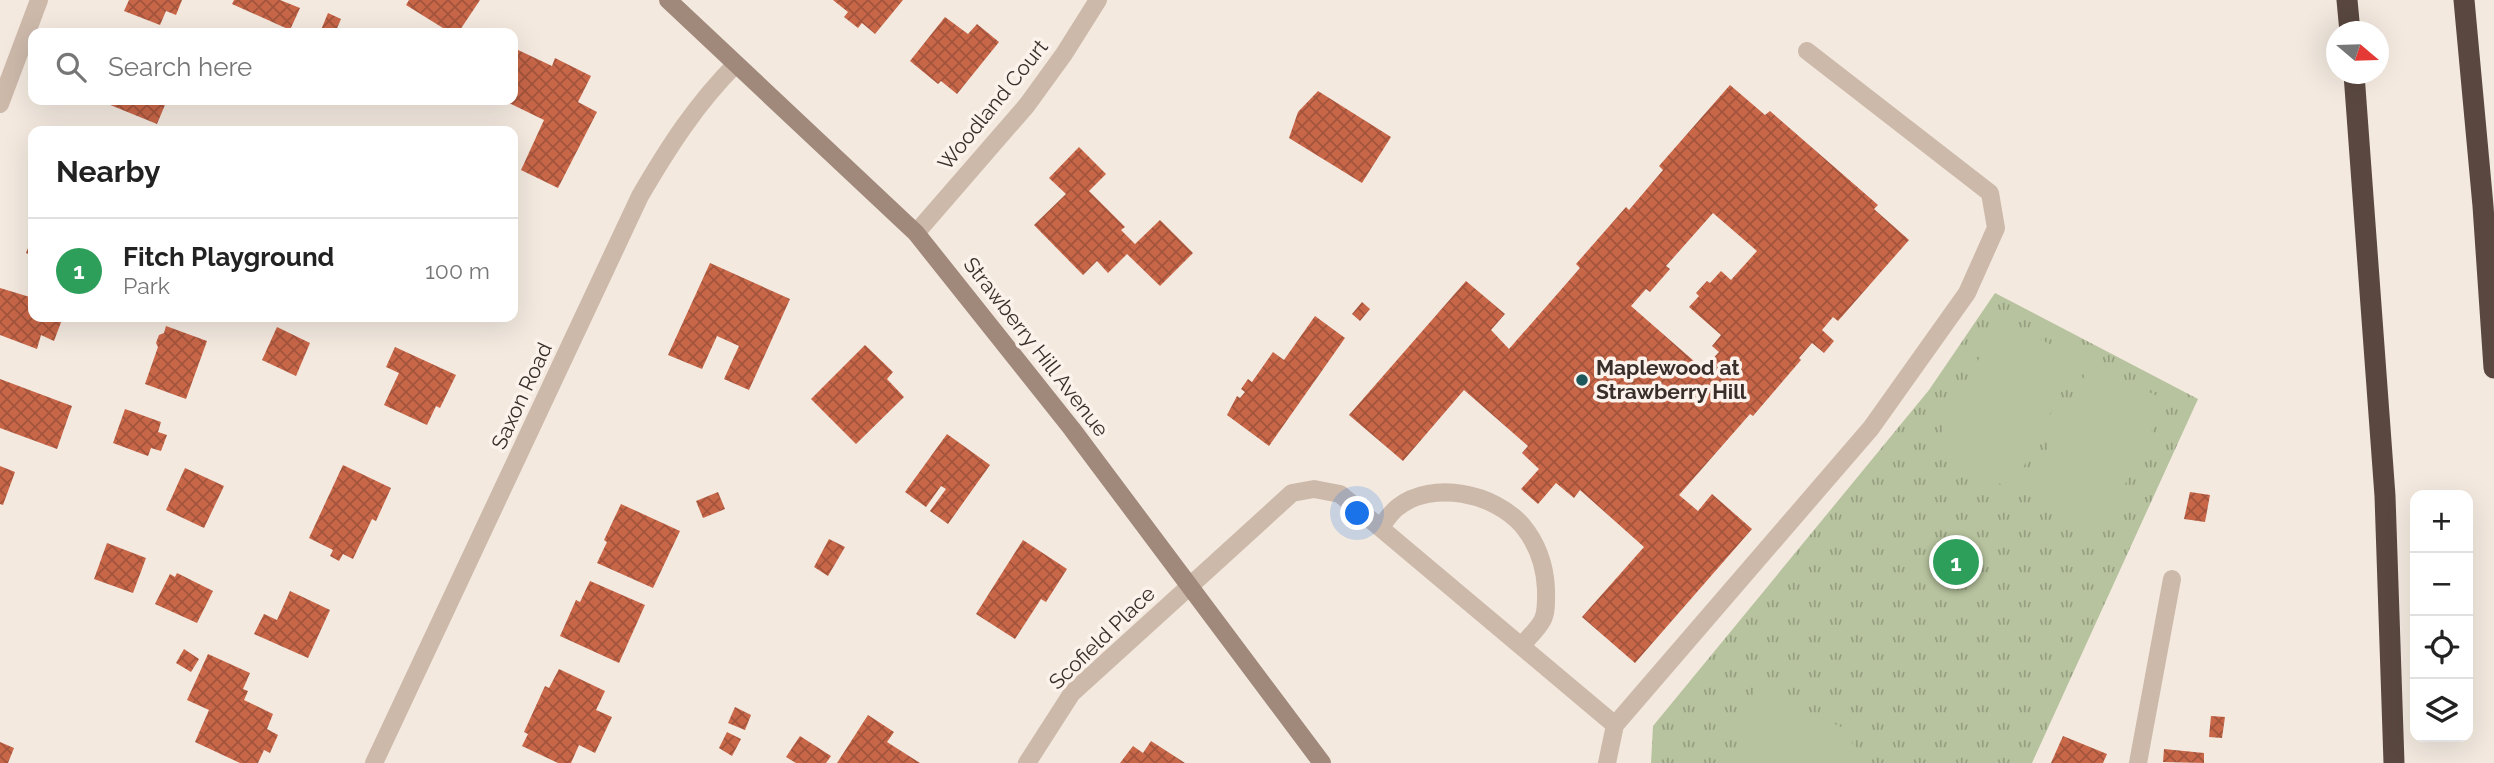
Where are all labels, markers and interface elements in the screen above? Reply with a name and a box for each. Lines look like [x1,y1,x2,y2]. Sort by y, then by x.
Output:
north arrow [2326,21,2389,84]
search box [28,28,518,105]
street label: Woodland Court [932,35,1053,175]
icon: search [52,48,90,86]
text: Search here [108,52,252,82]
text: Nearby [56,154,160,189]
text: Fitch Playground [123,242,334,272]
street label: Strawberry Hill Avenue [959,252,1114,441]
text: 1 [73,257,85,284]
text: 100 m [425,257,490,284]
text: Park [123,272,170,299]
street label: Saxon Road [486,339,557,453]
place label: Maplewood at Strawberry Hill [1596,355,1747,404]
marker: Maplewood at Strawberry Hill [1574,372,1590,388]
map controls [2410,490,2473,742]
button: + [2410,490,2473,553]
your location [1340,496,1374,530]
pin: 1 [1933,536,1979,588]
button: − [2410,553,2473,616]
street label: Scofield Place [1044,581,1160,694]
button: locate [2410,616,2473,679]
button: layers [2410,679,2473,742]

